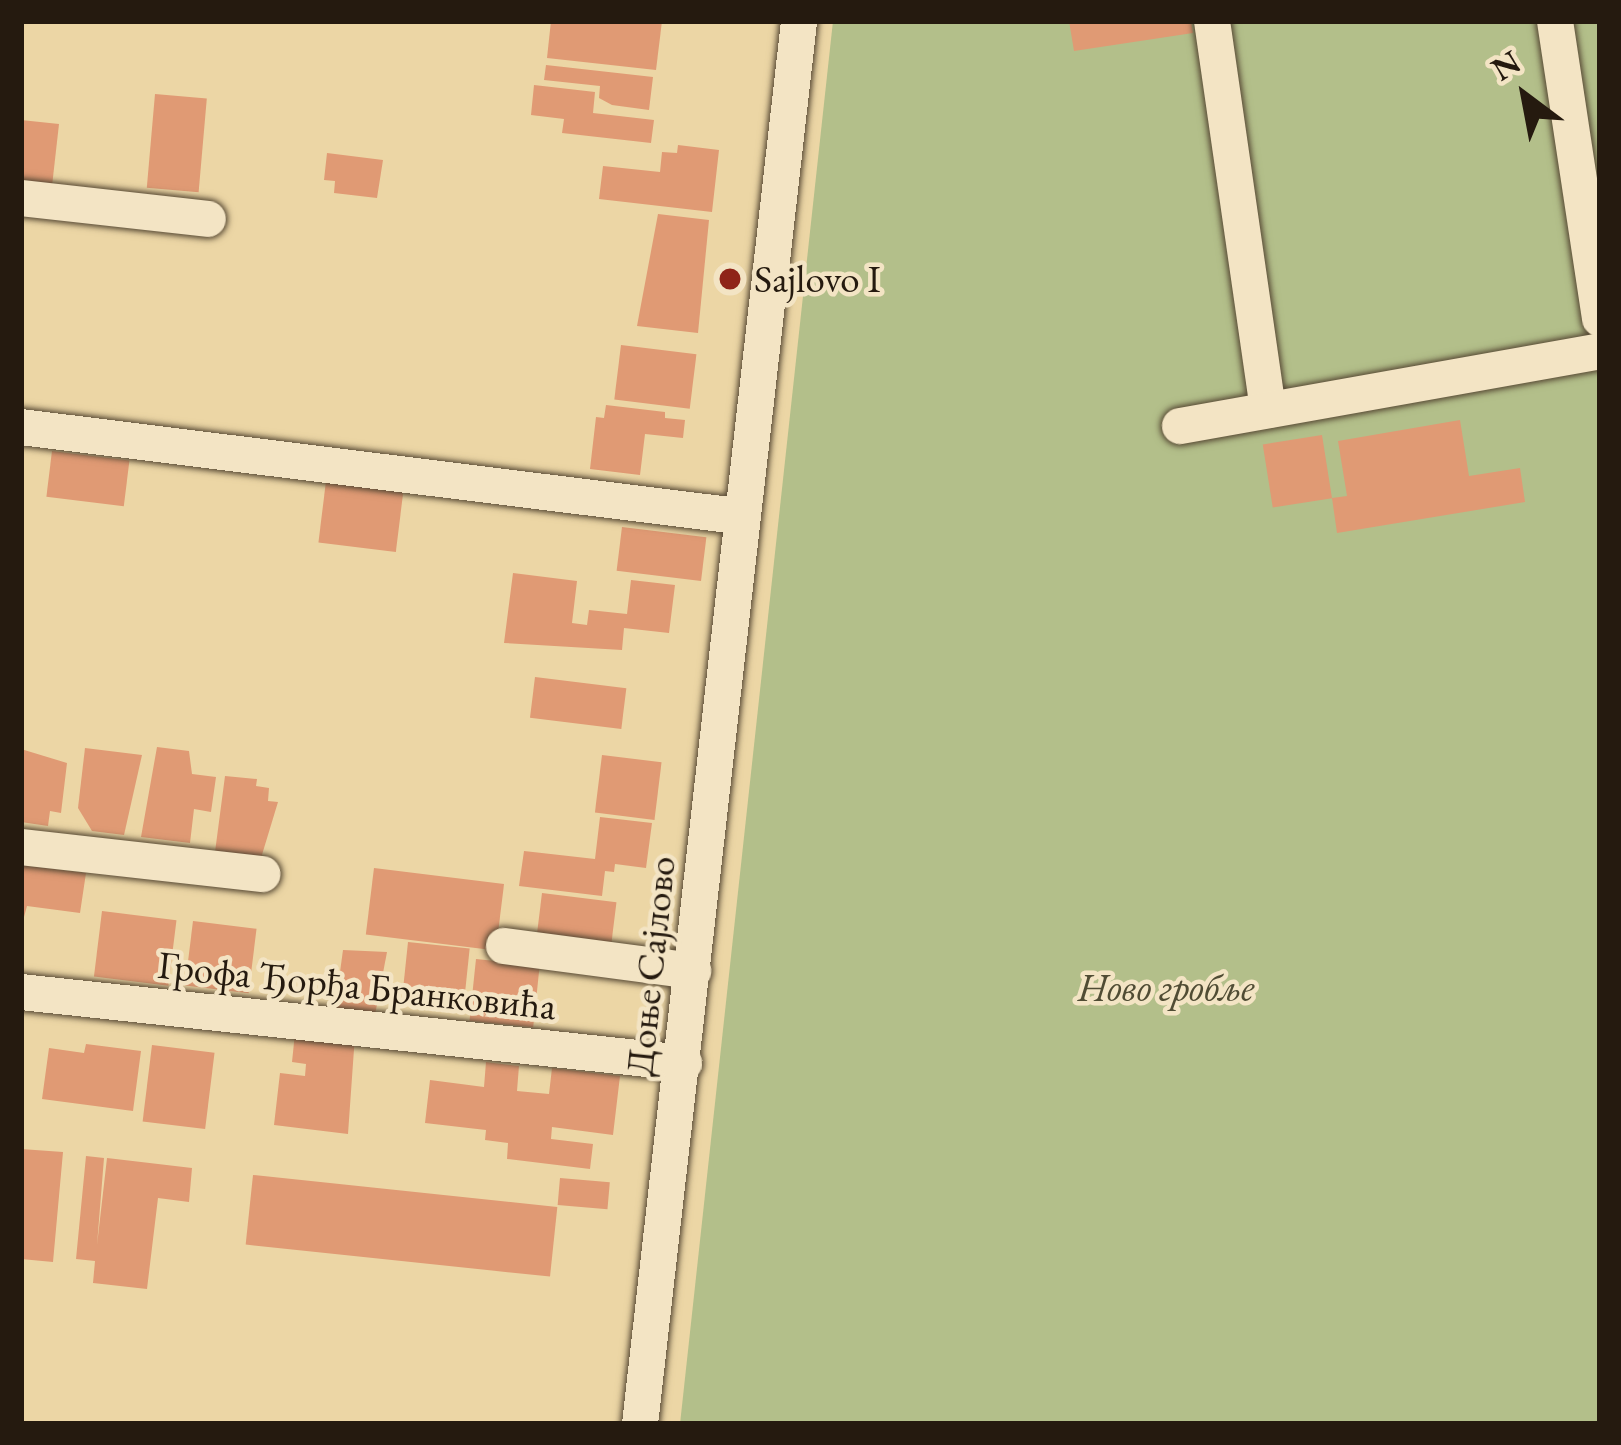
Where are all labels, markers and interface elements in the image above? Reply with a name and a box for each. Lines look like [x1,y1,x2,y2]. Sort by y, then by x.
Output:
north arrow [1465,36,1585,156]
text: N [1483,40,1528,90]
place label: Sajlovo I [754,256,881,302]
marker: Sajlovo I [717,266,743,292]
street label: Доње Сајлово [616,854,686,1078]
street label: Грофа Ђорђа Бранковића [156,942,558,1030]
park label: Ново гробље [1078,964,1254,1010]

